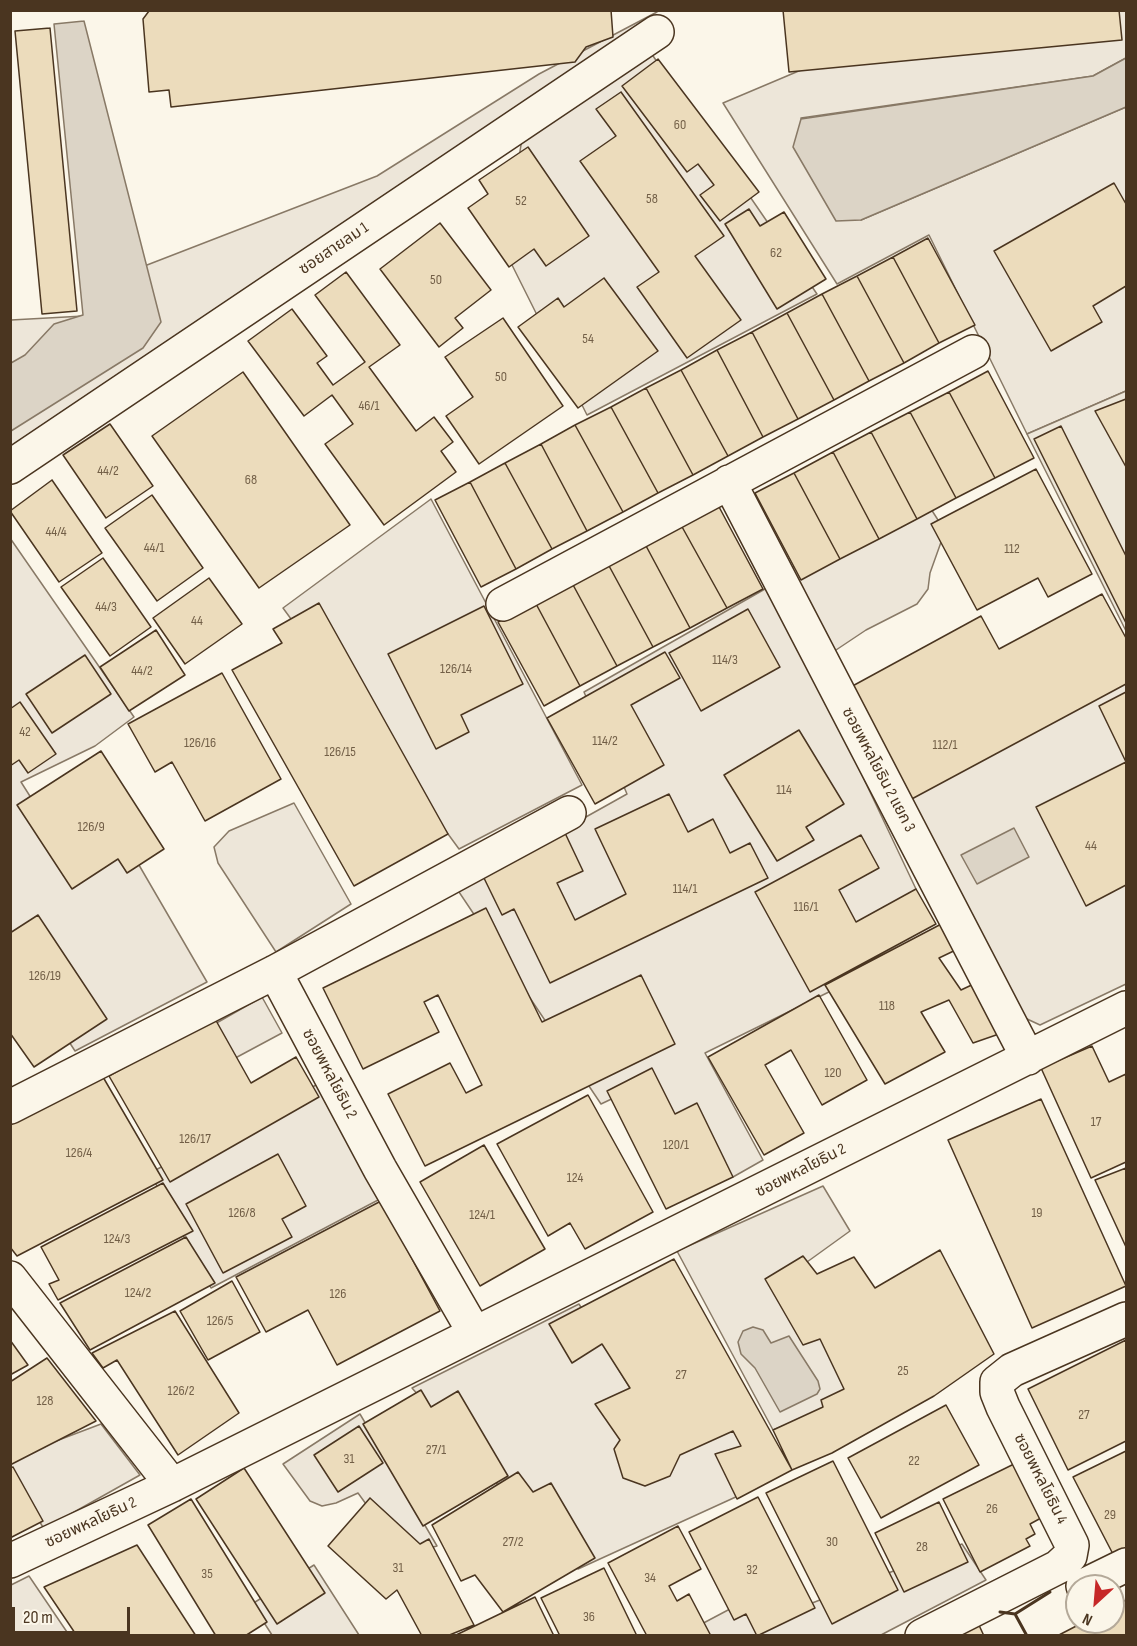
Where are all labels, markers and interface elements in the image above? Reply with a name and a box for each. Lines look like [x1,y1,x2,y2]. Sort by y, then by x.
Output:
house number: 60 [674,117,686,133]
house number: 58 [646,191,658,207]
house number: 52 [515,193,527,209]
street label: ซอยสายลม 1 [296,219,372,279]
house number: 62 [770,245,782,261]
house number: 50 [430,272,442,288]
house number: 54 [582,331,594,347]
house number: 50 [495,369,507,385]
house number: 46/1 [359,398,379,414]
house number: 44/2 [97,463,119,479]
house number: 68 [245,472,257,488]
house number: 44/4 [45,524,67,540]
house number: 44/1 [144,540,164,556]
house number: 112 [1004,541,1020,557]
house number: 44/3 [95,599,117,615]
house number: 44 [191,613,203,629]
house number: 114/3 [712,652,738,668]
house number: 126/14 [440,661,472,677]
house number: 44/2 [131,663,153,679]
street label: ซอยพหลโยธิน 2 แยก 3 [837,704,919,836]
house number: 42 [19,724,31,740]
house number: 114/2 [592,733,618,749]
house number: 126/16 [184,735,216,751]
house number: 112/1 [933,737,957,753]
house number: 126/15 [324,744,356,760]
house number: 114 [776,782,792,798]
house number: 126/9 [77,819,105,835]
house number: 44 [1085,838,1097,854]
house number: 114/1 [673,881,697,897]
house number: 116/1 [794,899,818,915]
house number: 126/19 [29,968,61,984]
house number: 118 [879,998,895,1014]
street label: ซอยพหลโยธิน 2 [297,1026,361,1122]
house number: 120 [824,1065,842,1081]
house number: 17 [1091,1114,1101,1130]
house number: 126/17 [179,1131,211,1147]
house number: 120/1 [663,1137,689,1153]
street label: ซอยพหลโยธิน 2 [753,1140,849,1202]
house number: 126/4 [66,1145,92,1161]
house number: 124 [567,1170,583,1186]
house number: 126/8 [228,1205,256,1221]
house number: 19 [1031,1205,1043,1221]
house number: 124/1 [469,1207,495,1223]
house number: 124/3 [104,1231,130,1247]
house number: 124/2 [125,1285,151,1301]
house number: 126 [330,1286,346,1302]
house number: 126/5 [207,1313,233,1329]
house number: 25 [897,1363,909,1379]
house number: 27 [675,1367,687,1383]
house number: 126/2 [168,1383,194,1399]
house number: 128 [37,1393,53,1409]
house number: 27 [1078,1407,1090,1423]
street label: ซอยพหลโยธิน 4 [1009,1431,1071,1527]
house number: 27/1 [426,1442,446,1458]
house number: 31 [344,1451,354,1467]
house number: 22 [908,1453,920,1469]
street label: ซอยพหลโยธิน 2 [42,1493,140,1553]
house number: 26 [986,1501,998,1517]
house number: 29 [1104,1507,1116,1523]
house number: 27/2 [502,1534,524,1550]
house number: 30 [826,1534,838,1550]
house number: 28 [916,1539,928,1555]
house number: 31 [393,1560,403,1576]
house number: 32 [746,1562,758,1578]
house number: 35 [201,1566,213,1582]
house number: 34 [644,1570,656,1586]
north arrow [1065,1574,1125,1634]
scale bar [15,1595,134,1633]
text: 20 m [23,1607,53,1628]
text: N [1080,1608,1096,1629]
house number: 36 [583,1609,595,1625]

